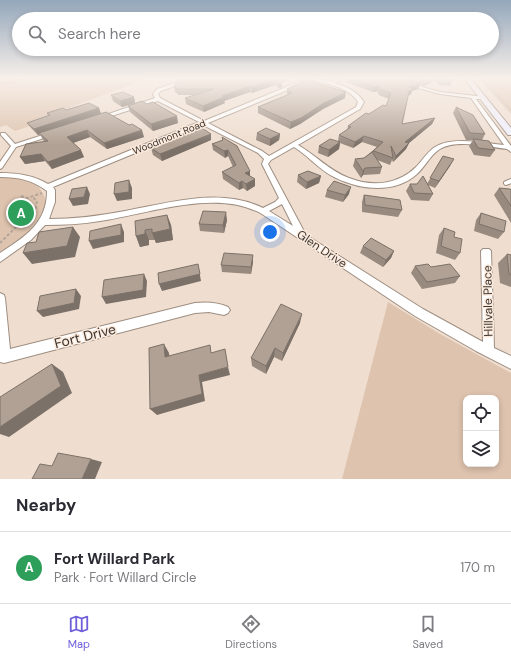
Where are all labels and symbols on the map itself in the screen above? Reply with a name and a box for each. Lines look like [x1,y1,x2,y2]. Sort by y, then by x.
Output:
street label: Woodmont Road [131,116,207,158]
pin: A [8,198,34,228]
your location [260,222,280,242]
street label: Glen Drive [294,226,350,272]
street label: Hillvale Place [479,265,497,337]
street label: Fort Drive [52,320,118,352]

